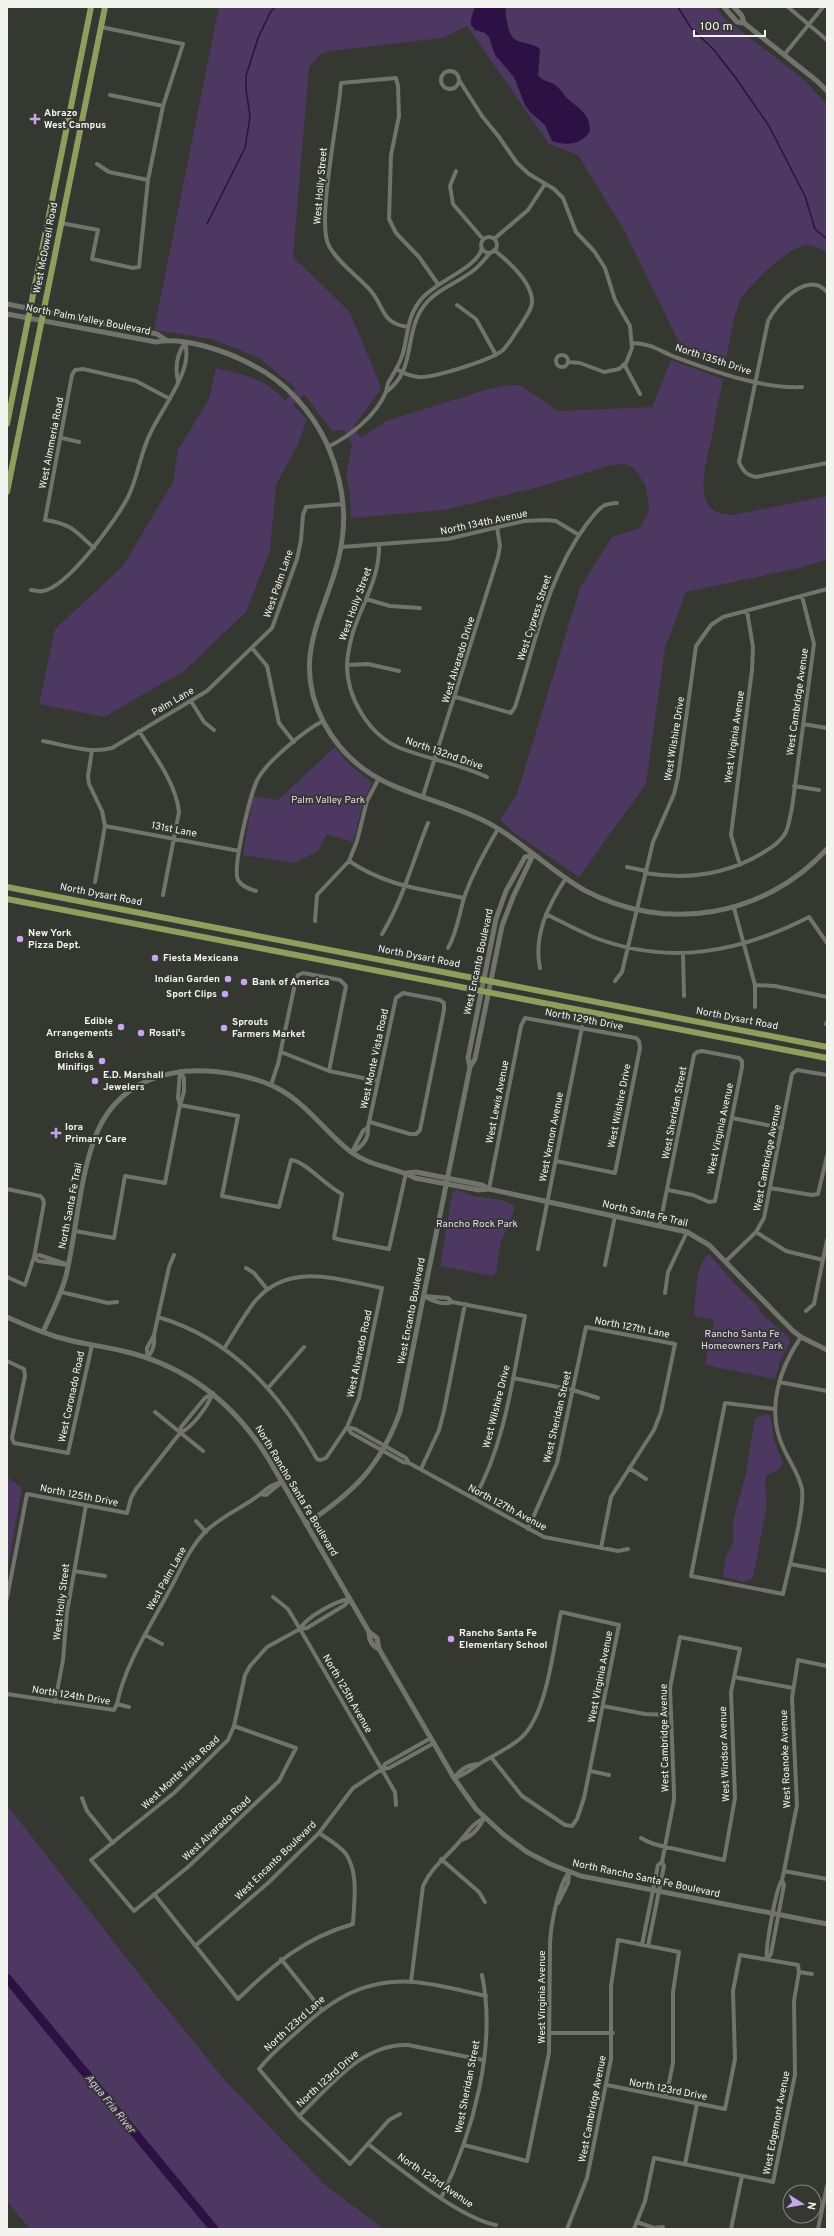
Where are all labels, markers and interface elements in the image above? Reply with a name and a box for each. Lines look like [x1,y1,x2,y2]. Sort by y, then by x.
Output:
scale bar [694,12,765,38]
text: 100 m [700,19,733,35]
place label: Abrazo West Campus [44,107,106,132]
marker: Abrazo West Campus [29,113,41,125]
street label: West Holly Street [311,147,331,225]
street label: West McDowell Road [31,201,61,295]
street label: North Palm Valley Boulevard [24,302,152,338]
street label: North 135th Drive [673,342,753,378]
street label: West Almmeria Road [37,396,67,490]
street label: North 134th Avenue [439,507,529,539]
street label: West Palm Lane [261,548,297,620]
street label: West Holly Street [337,565,375,643]
street label: West Cypress Street [515,573,555,663]
street label: West Alvarado Drive [440,615,478,705]
street label: West Cambridge Avenue [784,647,812,757]
street label: Palm Lane [149,685,197,719]
street label: West Virginia Avenue [722,690,748,784]
street label: West Wilshire Drive [662,696,688,782]
street label: North 132nd Drive [403,735,485,773]
park label: Palm Valley Park [291,794,365,807]
street label: 131st Lane [150,819,198,841]
street label: North Dysart Road [59,881,143,909]
street label: West Encanto Boulevard [461,908,497,1016]
place label: New York Pizza Dept. [28,927,81,952]
marker: New York Pizza Dept. [15,934,25,944]
street label: North Dysart Road [377,943,461,971]
place label: Fiesta Mexicana [163,952,238,965]
marker: Fiesta Mexicana [150,953,160,963]
place label: Indian Garden [155,973,220,986]
marker: Indian Garden [223,974,233,984]
place label: Bank of America [252,976,329,989]
marker: Bank of America [239,977,249,987]
place label: Sport Clips [166,988,217,1001]
marker: Sport Clips [220,989,230,999]
street label: North Dysart Road [695,1005,779,1033]
street label: North 129th Drive [544,1006,624,1034]
street label: West Monte Vista Road [358,1008,392,1110]
place label: Edible Arrangements [46,1015,113,1040]
place label: Sprouts Farmers Market [232,1016,305,1041]
marker: Edible Arrangements [116,1022,126,1032]
marker: Sprouts Farmers Market [219,1023,229,1033]
place label: Rosati's [149,1027,185,1040]
marker: Rosati's [136,1028,146,1038]
place label: Bricks & Minifigs [55,1049,94,1074]
marker: Bricks & Minifigs [97,1056,107,1066]
street label: West Lewis Avenue [484,1059,512,1145]
street label: West Wilshire Drive [605,1063,635,1149]
street label: West Sheridan Street [660,1065,690,1161]
place label: E.D. Marshall Jewelers [103,1069,164,1094]
marker: E.D. Marshall Jewelers [90,1076,100,1086]
street label: West Virginia Avenue [705,1082,737,1176]
street label: West Vernon Avenue [537,1091,567,1183]
street label: West Cambridge Avenue [751,1104,785,1212]
place label: Iora Primary Care [65,1121,127,1146]
marker: Iora Primary Care [50,1127,62,1139]
street label: North Santa Fe Trail [56,1162,86,1250]
street label: North Santa Fe Trail [601,1198,689,1230]
park label: Rancho Rock Park [436,1218,518,1231]
street label: West Encanto Boulevard [395,1256,429,1366]
street label: West Alvarado Road [344,1309,376,1399]
street label: North 127th Lane [593,1314,671,1342]
park label: Rancho Santa Fe Homeowners Park [701,1328,783,1353]
street label: West Coronado Road [56,1350,88,1444]
street label: West Wilshire Drive [480,1364,514,1450]
street label: West Sheridan Street [541,1369,575,1464]
street label: North Rancho Santa Fe Boulevard [252,1423,340,1559]
street label: North 125th Drive [39,1482,119,1510]
street label: North 127th Avenue [465,1482,549,1534]
street label: West Palm Lane [144,1545,190,1613]
street label: West Holly Street [51,1563,73,1641]
place label: Rancho Santa Fe Elementary School [459,1627,548,1652]
street label: West Virginia Avenue [586,1630,616,1724]
marker: Rancho Santa Fe Elementary School [446,1634,456,1644]
street label: North 125th Avenue [319,1652,375,1736]
street label: North 124th Drive [31,1683,111,1709]
street label: West Cambridge Avenue [658,1684,672,1792]
street label: West Windsor Avenue [717,1706,733,1802]
street label: West Roanoke Avenue [778,1709,794,1809]
street label: West Monte Vista Road [139,1733,223,1813]
street label: West Alvarado Road [180,1794,254,1864]
street label: West Encanto Boulevard [232,1819,320,1903]
street label: North Rancho Santa Fe Boulevard [571,1857,721,1901]
street label: West Virginia Avenue [536,1950,549,2044]
street label: North 123rd Lane [262,1993,328,2055]
street label: West Sheridan Street [453,2039,483,2135]
street label: North 123rd Drive [294,2048,362,2110]
street label: West Cambridge Avenue [576,2055,610,2163]
street label: West Edgemont Avenue [761,2070,793,2176]
water label: Agua Fria River [82,2071,139,2137]
street label: North 123rd Drive [628,2076,708,2104]
street label: North 123rd Avenue [395,2151,475,2211]
north arrow [782,2184,822,2224]
text: N [803,2201,818,2211]

